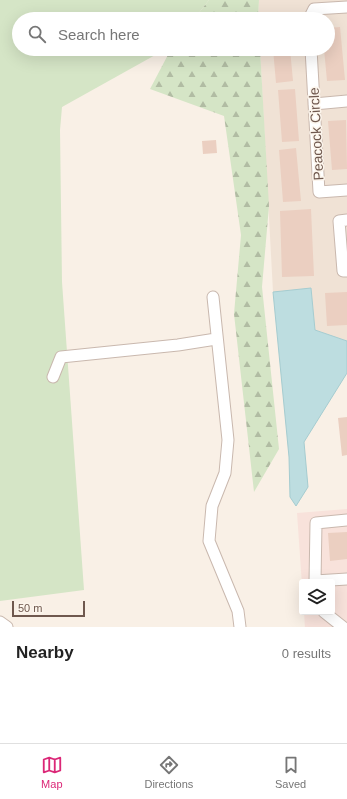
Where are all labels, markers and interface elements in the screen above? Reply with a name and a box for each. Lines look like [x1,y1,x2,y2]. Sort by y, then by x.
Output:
search box [12,12,335,56]
icon: search [26,23,48,45]
text: Search here [58,26,140,43]
street label: Peacock Circle [306,87,326,181]
map controls [299,579,335,615]
button: layers [299,579,335,615]
scale bar [12,599,85,618]
text: 50 m [18,602,42,614]
text: Nearby [16,643,74,662]
text: 0 results [282,646,331,661]
tab: Map [41,754,63,790]
tab: Directions [144,754,193,790]
tab: Saved [275,754,306,790]

